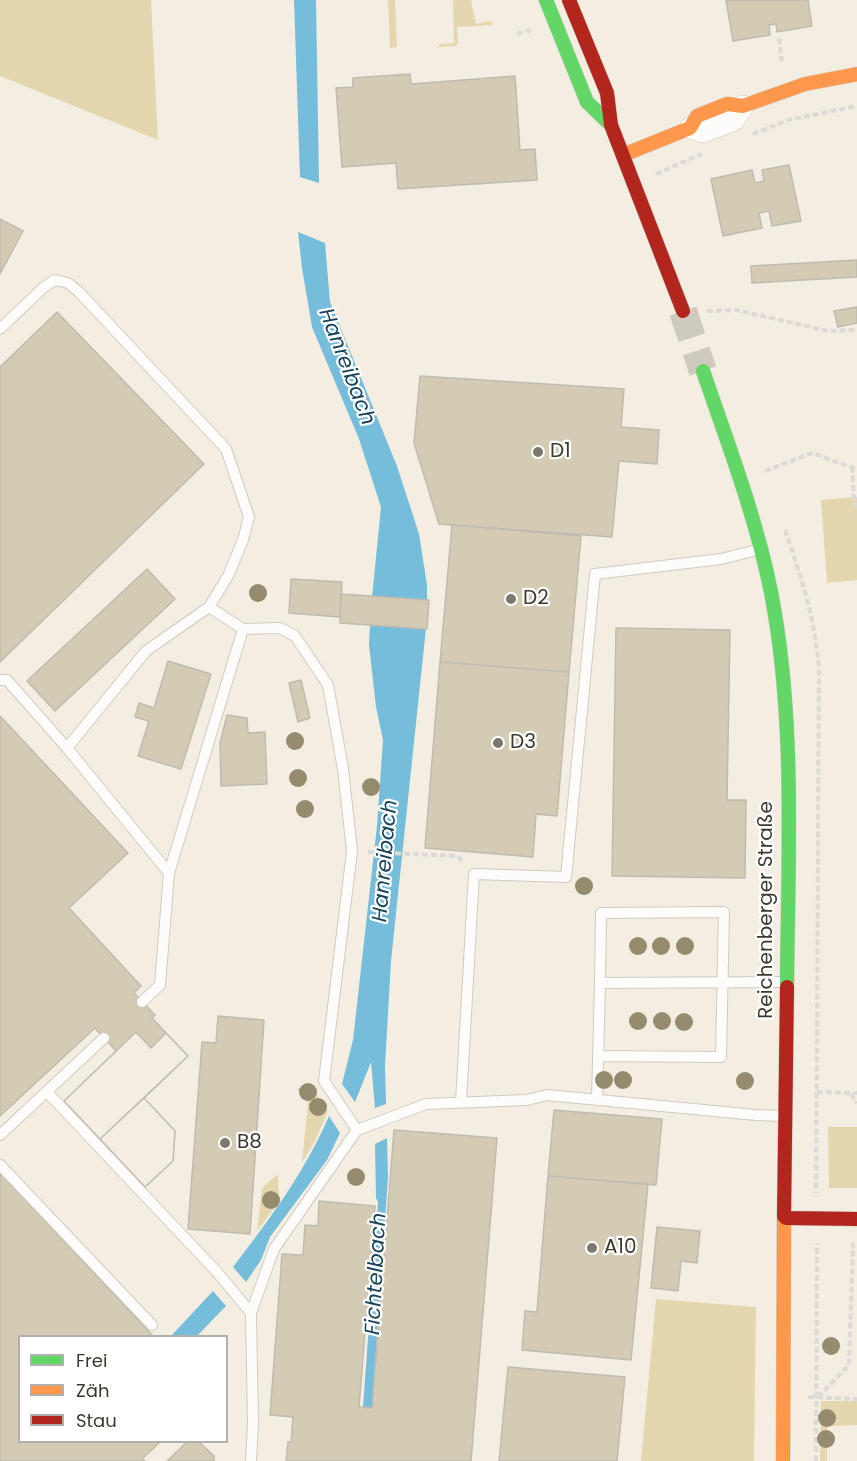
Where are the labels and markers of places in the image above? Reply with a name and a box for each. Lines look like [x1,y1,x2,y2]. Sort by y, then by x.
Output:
place label: D1 [550,440,571,464]
marker: D1 [531,445,545,459]
place label: D2 [523,587,549,611]
marker: D2 [504,592,518,606]
place label: D3 [510,731,536,755]
marker: D3 [491,736,505,750]
place label: B8 [237,1131,262,1155]
marker: B8 [218,1136,232,1150]
place label: A10 [604,1236,636,1260]
marker: A10 [585,1241,599,1255]

